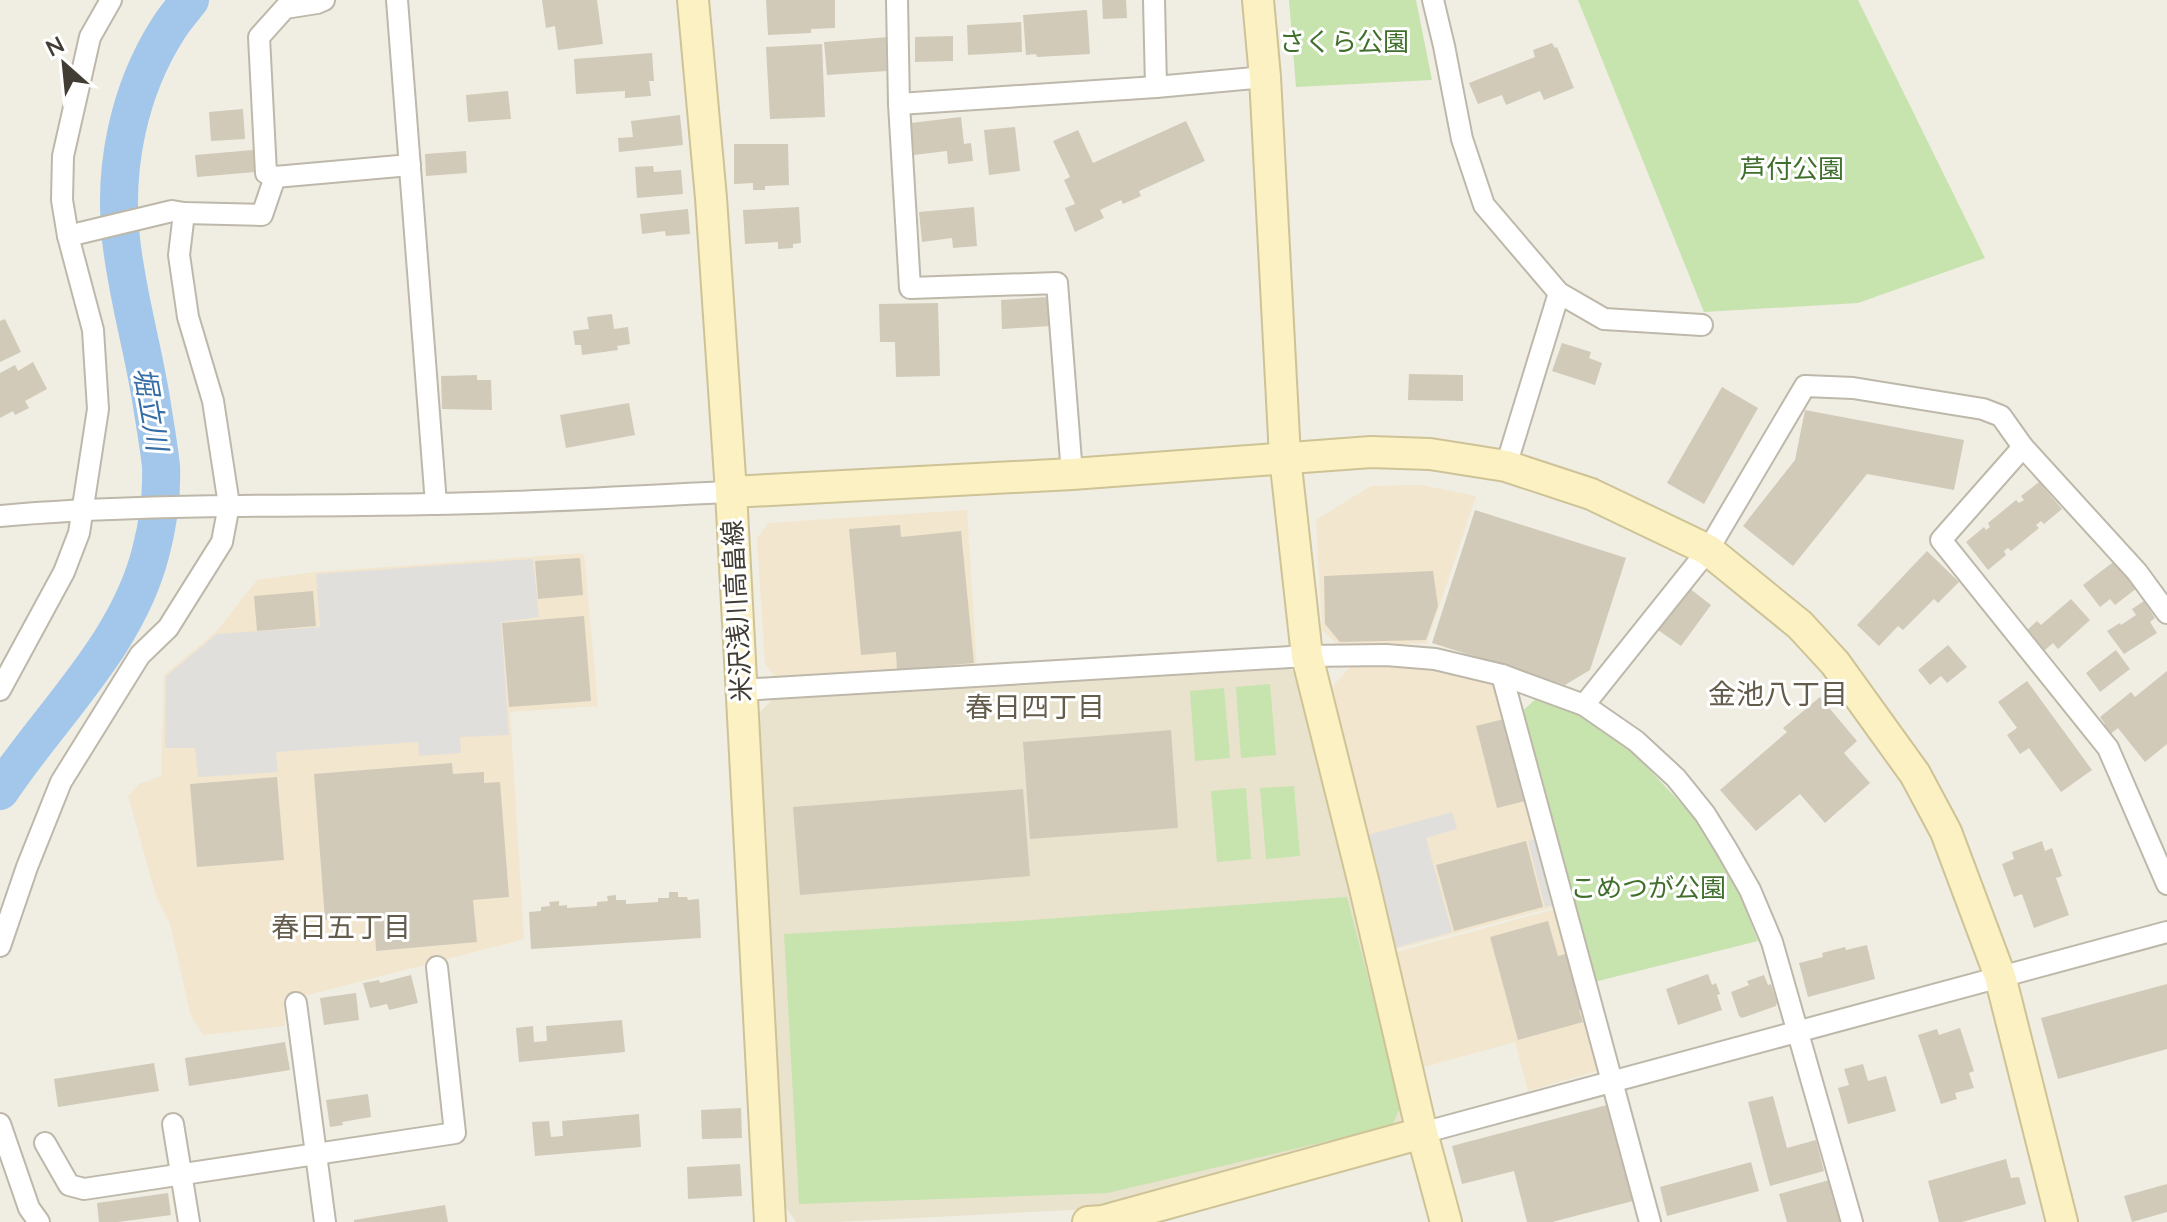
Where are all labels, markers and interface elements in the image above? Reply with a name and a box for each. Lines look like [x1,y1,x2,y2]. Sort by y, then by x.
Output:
north arrow [24,24,104,104]
park label: さくら公園 [1279,25,1409,57]
text: N [41,30,68,62]
park label: 芦付公園 [1740,152,1844,184]
water label: 堀立川 [128,365,177,456]
street label: 米沢浅川高畠線 [715,519,757,703]
district label: 金池八丁目 [1708,676,1848,710]
district label: 春日四丁目 [965,689,1105,723]
park label: こめつが公園 [1570,871,1726,903]
district label: 春日五丁目 [271,909,411,943]

